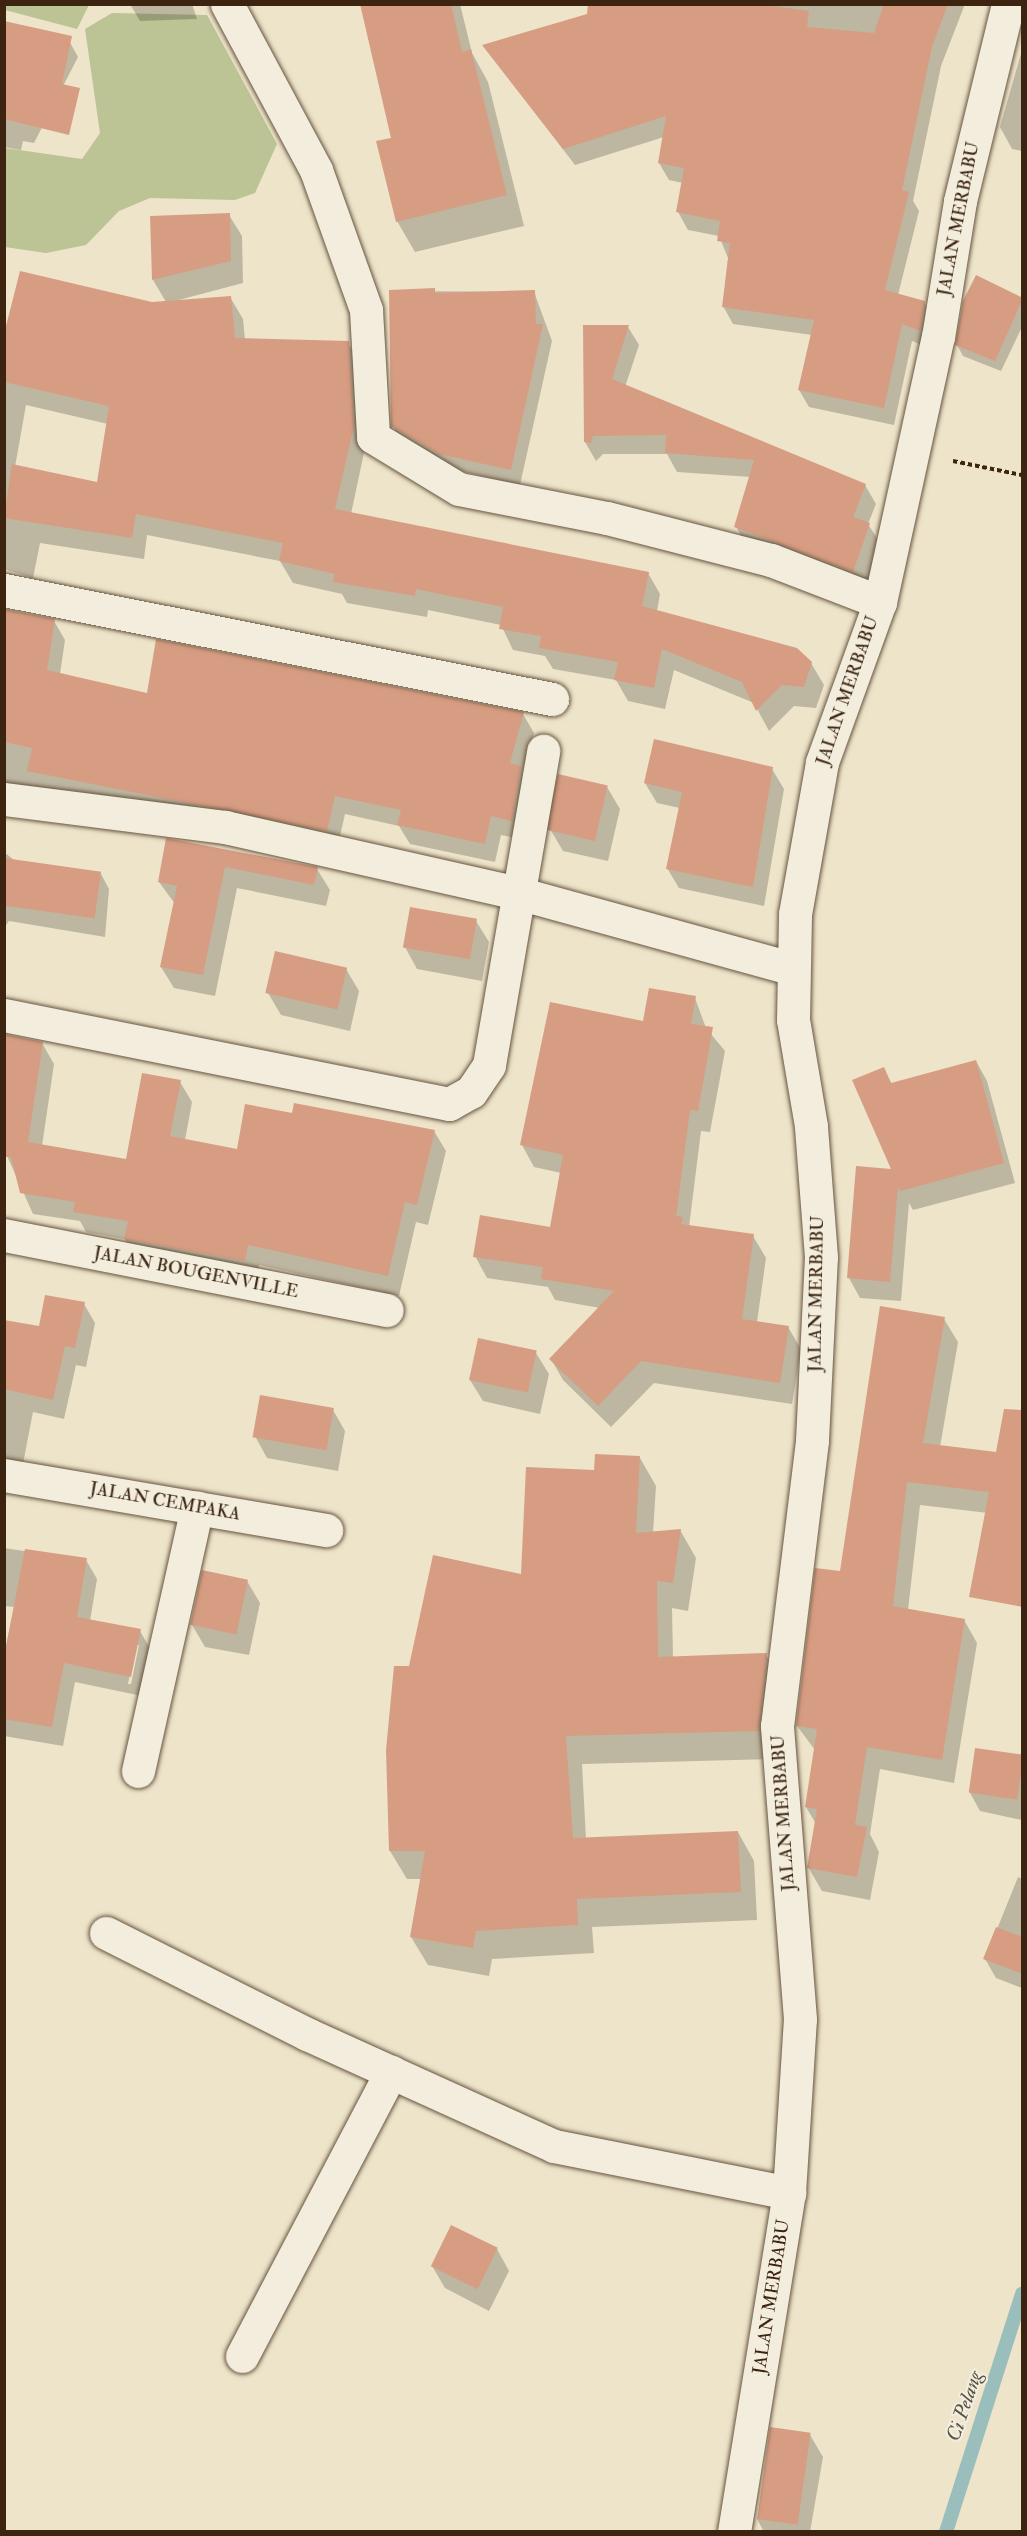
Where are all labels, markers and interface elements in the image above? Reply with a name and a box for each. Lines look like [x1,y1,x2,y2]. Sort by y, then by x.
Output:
street label: JALAN MERBABU [933,140,985,298]
street label: JALAN MERBABU [812,613,884,769]
street label: JALAN MERBABU [805,1216,829,1372]
street label: JALAN BOUGENVILLE [92,1243,300,1303]
street label: JALAN CEMPAKA [88,1478,242,1526]
street label: JALAN MERBABU [768,1734,800,1892]
street label: JALAN MERBABU [749,2218,795,2376]
water label: Ci Pelang [941,2368,987,2444]

